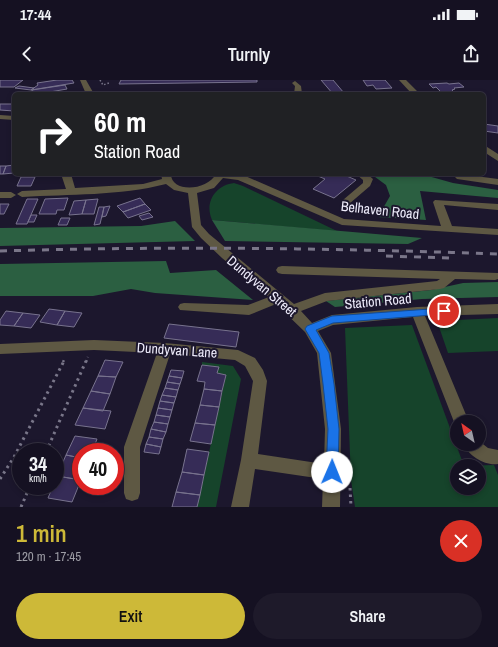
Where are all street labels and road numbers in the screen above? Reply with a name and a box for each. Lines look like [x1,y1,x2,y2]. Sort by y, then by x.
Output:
street label: Belhaven Road [340,197,420,223]
street label: Dundyvan Street [223,252,301,320]
street label: Station Road [344,289,412,313]
street label: Dundyvan Lane [136,338,218,362]

